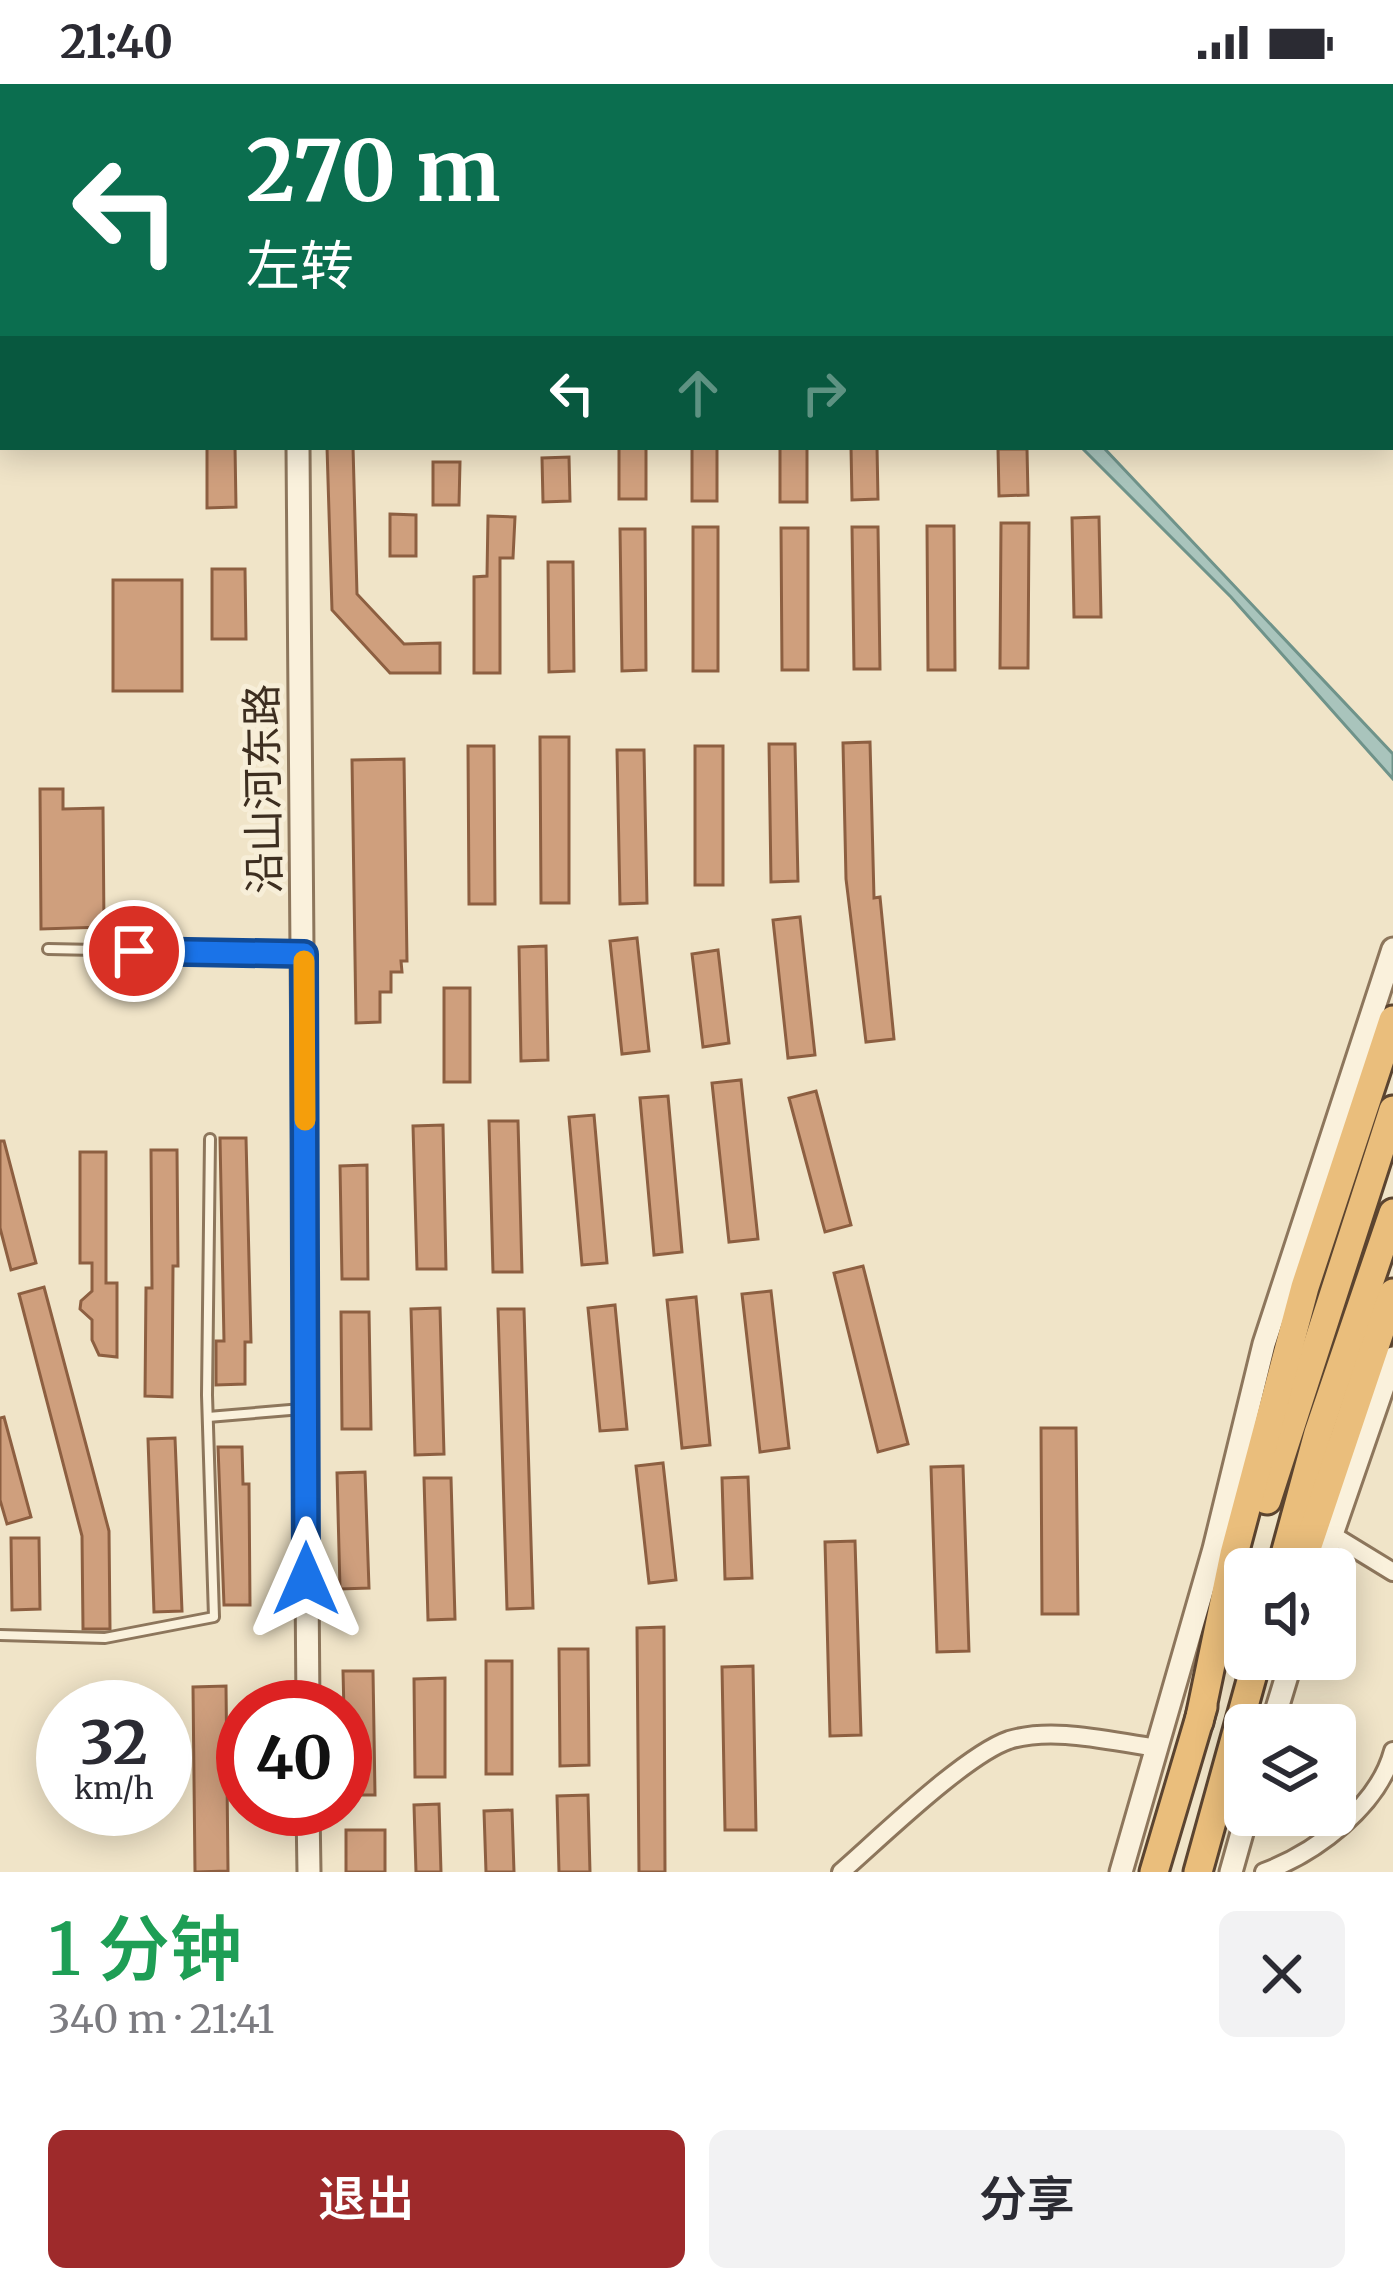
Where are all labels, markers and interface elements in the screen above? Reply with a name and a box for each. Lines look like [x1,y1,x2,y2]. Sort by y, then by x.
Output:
text: 21:40 [60,14,173,70]
text: 270 m [246,118,500,224]
icon: left [48,132,204,288]
text: 左转 [246,232,354,300]
icon: left [539,360,605,426]
icon: ahead [665,360,731,426]
icon: right [791,360,857,426]
street label: 沿山河东路 [235,684,291,894]
pin [83,900,185,1002]
icon: arrive [101,918,167,984]
position arrow [243,1516,369,1642]
map controls [1224,1548,1356,1836]
button: sound [1224,1548,1356,1680]
speed limit sign: 40 [216,1680,372,1836]
button: layers [1224,1704,1356,1836]
text: 32 [80,1705,148,1780]
text: km/h [74,1769,154,1807]
text: 1 分钟 [48,1904,242,1995]
button: close [1219,1911,1345,2037]
text: 340 m · 21:41 [48,1995,275,2044]
button: 退出 [48,2130,685,2268]
button: 分享 [709,2130,1345,2268]

